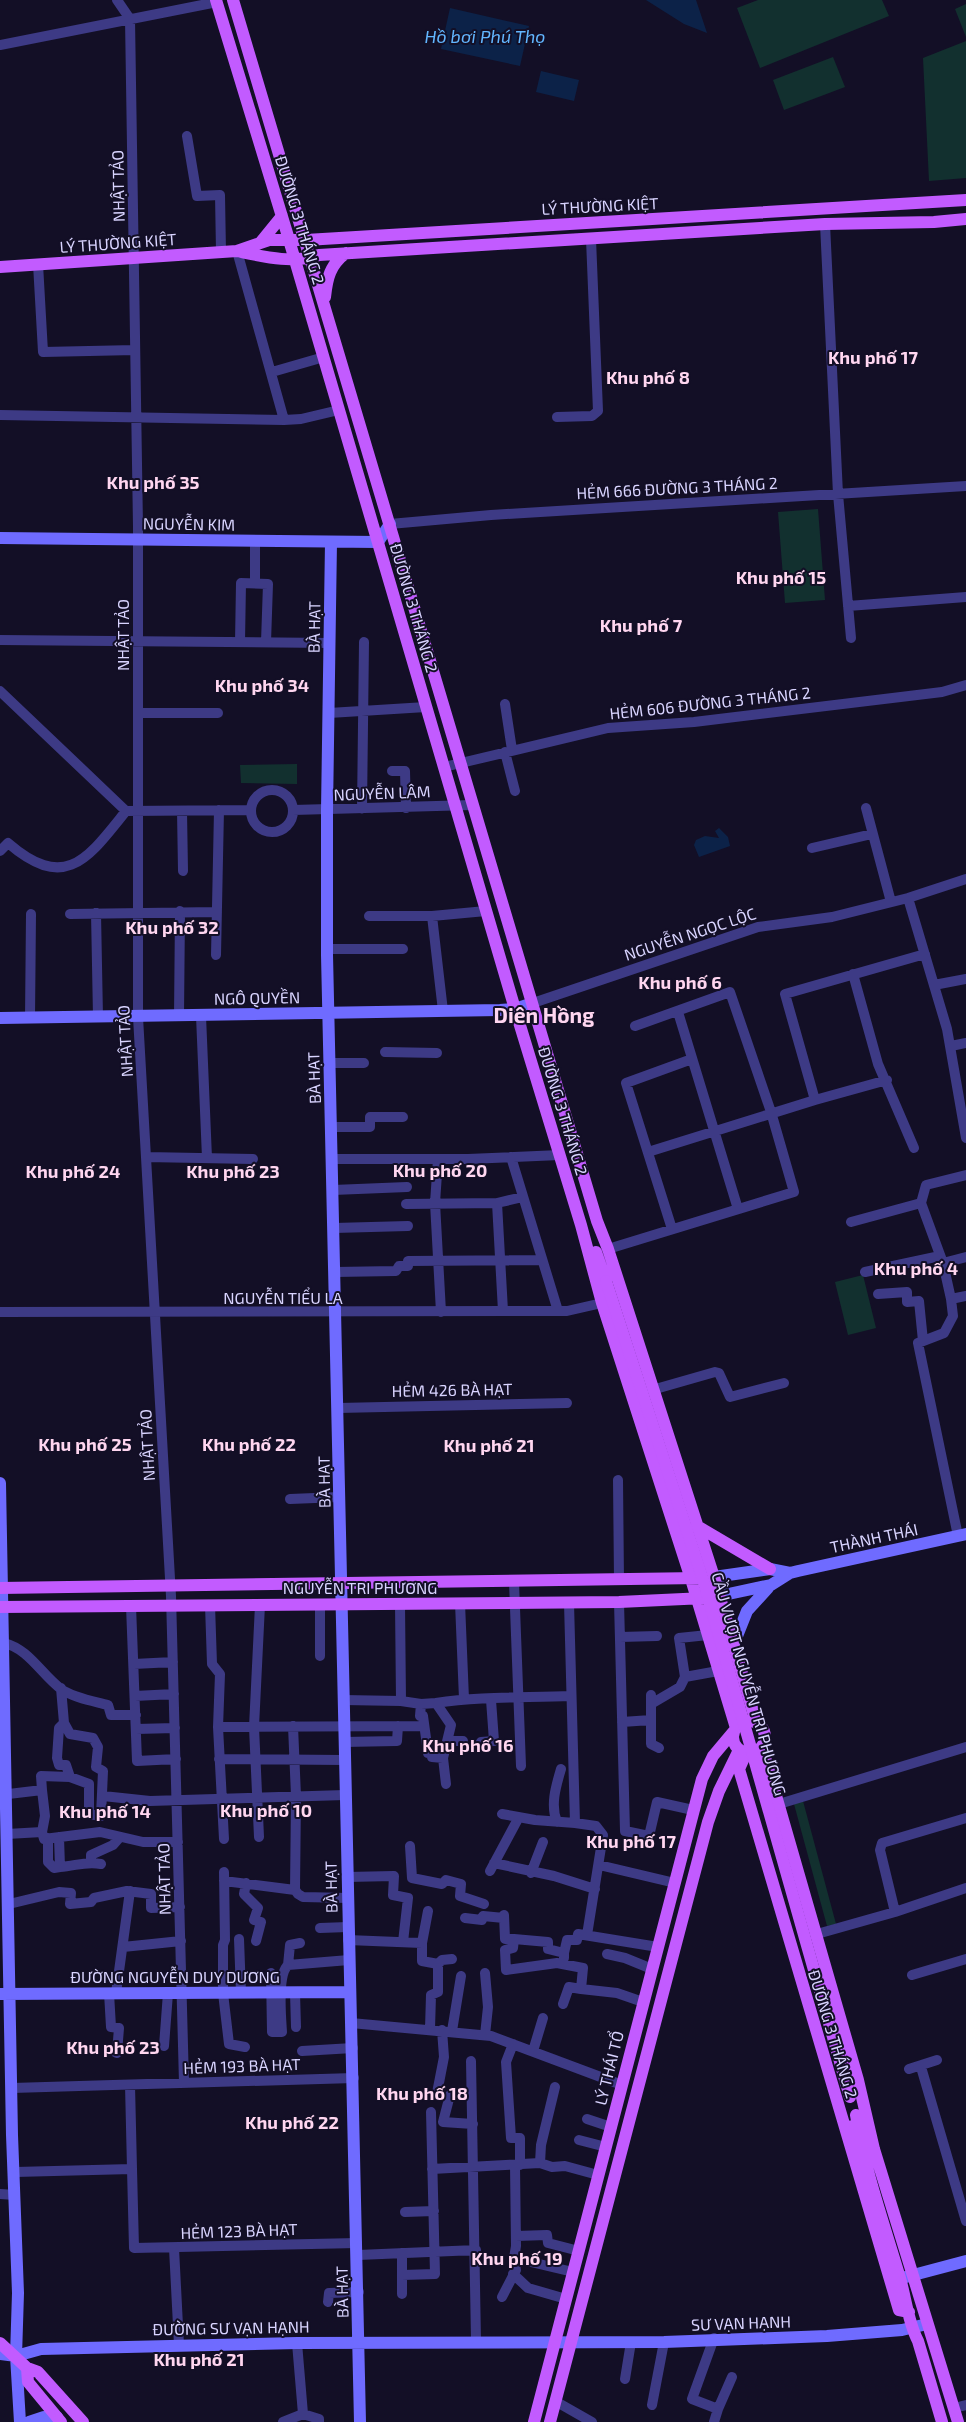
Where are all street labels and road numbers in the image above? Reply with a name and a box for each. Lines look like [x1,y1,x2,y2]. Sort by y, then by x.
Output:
street label: NHẬT TẢO [107,150,128,222]
street label: ĐƯỜNG 3 THÁNG 2 [272,153,329,286]
street label: LÝ THƯỜNG KIỆT [541,193,659,218]
street label: LÝ THƯỜNG KIỆT [59,229,177,256]
street label: HẺM 666 ĐƯỜNG 3 THÁNG 2 [576,473,778,502]
street label: NGUYỄN KIM [143,512,235,534]
street label: ĐƯỜNG 3 THÁNG 2 [387,541,442,675]
street label: NHẬT TẢO [113,599,132,671]
street label: BÀ HẠT [304,601,323,653]
street label: HẺM 606 ĐƯỜNG 3 THÁNG 2 [608,682,811,723]
street label: NGUYỄN LÂM [333,780,431,804]
street label: NGUYỄN NGỌC LỘC [621,902,758,964]
street label: NGÔ QUYỀN [214,986,300,1009]
street label: NHẬT TẢO [113,1005,136,1077]
street label: ĐƯỜNG 3 THÁNG 2 [535,1044,592,1177]
street label: BÀ HẠT [303,1052,324,1104]
street label: NGUYỄN TIỂU LA [223,1287,343,1307]
street label: HẺM 426 BÀ HẠT [391,1379,513,1400]
street label: NHẬT TẢO [135,1409,158,1481]
street label: BÀ HẠT [314,1456,333,1508]
street label: THÀNH THÁI [828,1519,920,1556]
street label: CẦU VƯỢT NGUYỄN TRI PHƯƠNG [708,1570,792,1798]
street label: NGUYỄN TRI PHƯƠNG [283,1577,437,1597]
street label: NHẬT TẢO [153,1843,174,1915]
street label: BÀ HẠT [321,1861,340,1913]
street label: ĐƯỜNG NGUYỄN DUY DƯƠNG [70,1966,280,1986]
street label: ĐƯỜNG 3 THÁNG 2 [805,1967,862,2100]
street label: LÝ THÁI TỔ [589,2029,627,2107]
street label: HẺM 193 BÀ HẠT [183,2054,301,2077]
street label: HẺM 123 BÀ HẠT [180,2219,298,2242]
street label: BÀ HẠT [332,2266,351,2318]
street label: SƯ VẠN HẠNH [691,2311,791,2334]
street label: ĐƯỜNG SƯ VẠN HẠNH [152,2317,310,2338]

